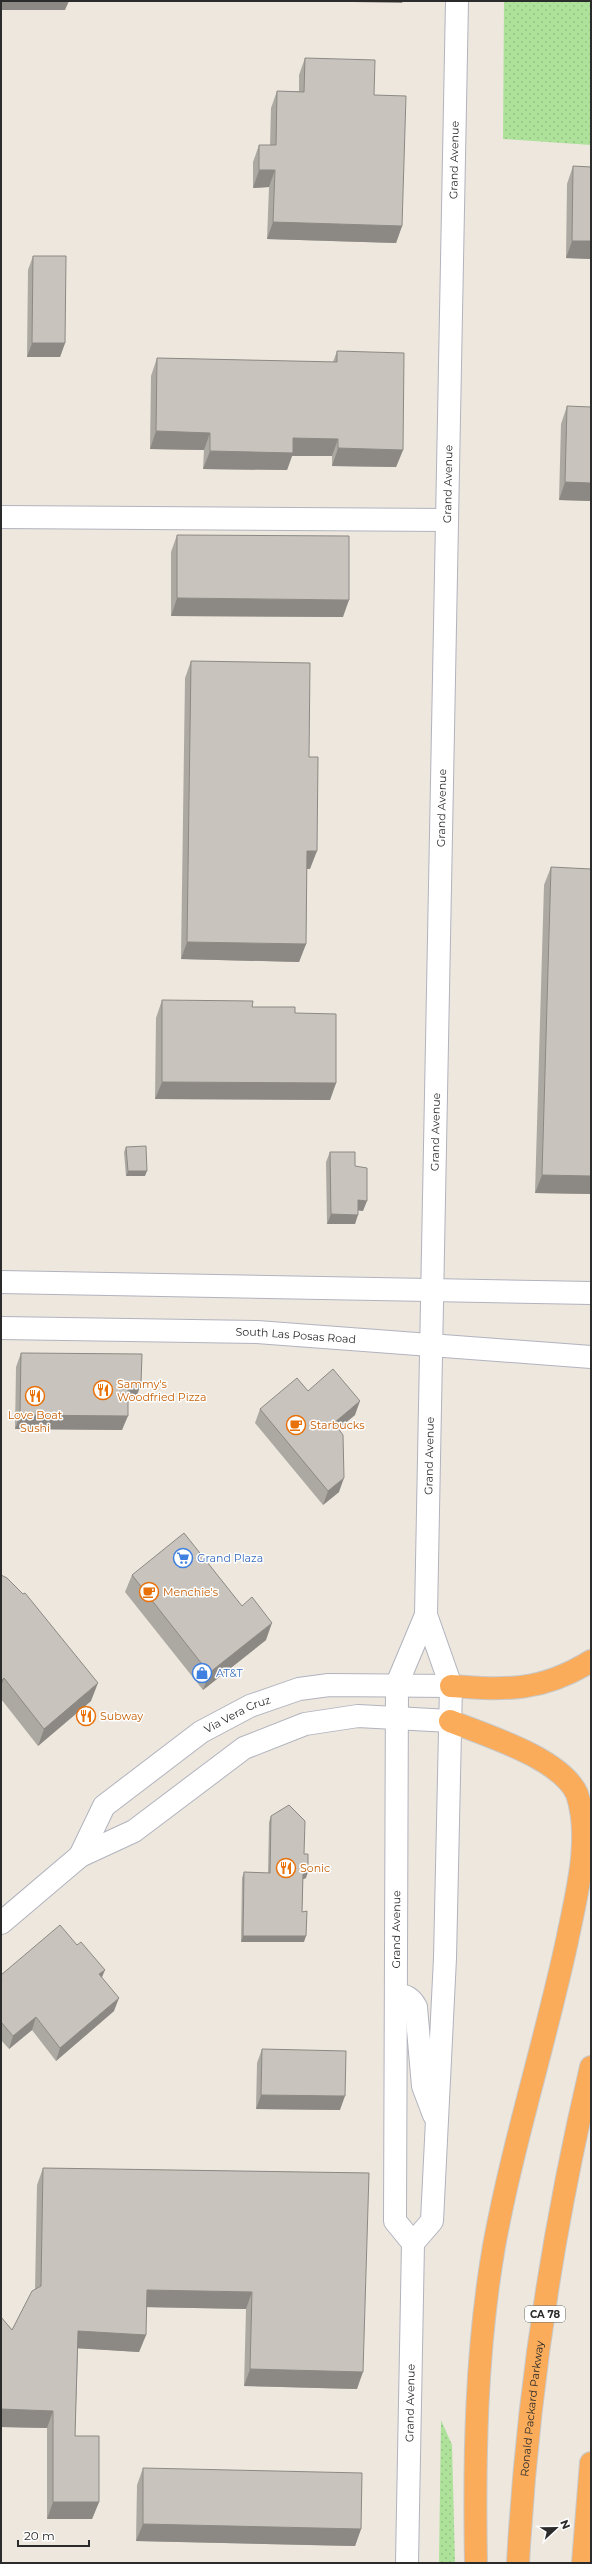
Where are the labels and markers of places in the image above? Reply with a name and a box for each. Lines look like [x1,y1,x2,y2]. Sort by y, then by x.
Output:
place label: Sammy's Woodfried Pizza [117,1377,206,1404]
restaurant icon: Sammy's Woodfried Pizza [92,1379,114,1401]
restaurant icon: Love Boat Sushi [24,1385,46,1407]
place label: Love Boat Sushi [8,1408,63,1435]
cafe icon: Starbucks [285,1414,307,1436]
place label: Starbucks [310,1418,365,1432]
supermarket icon: Grand Plaza [172,1547,194,1569]
place label: Grand Plaza [197,1551,263,1565]
cafe icon: Menchie's [138,1581,160,1603]
place label: Menchie's [163,1585,219,1599]
shop icon: AT&T [191,1662,213,1684]
place label: AT&T [216,1666,243,1680]
restaurant icon: Subway [75,1705,97,1727]
place label: Subway [100,1709,143,1723]
restaurant icon: Sonic [275,1857,297,1879]
place label: Sonic [300,1861,330,1875]

